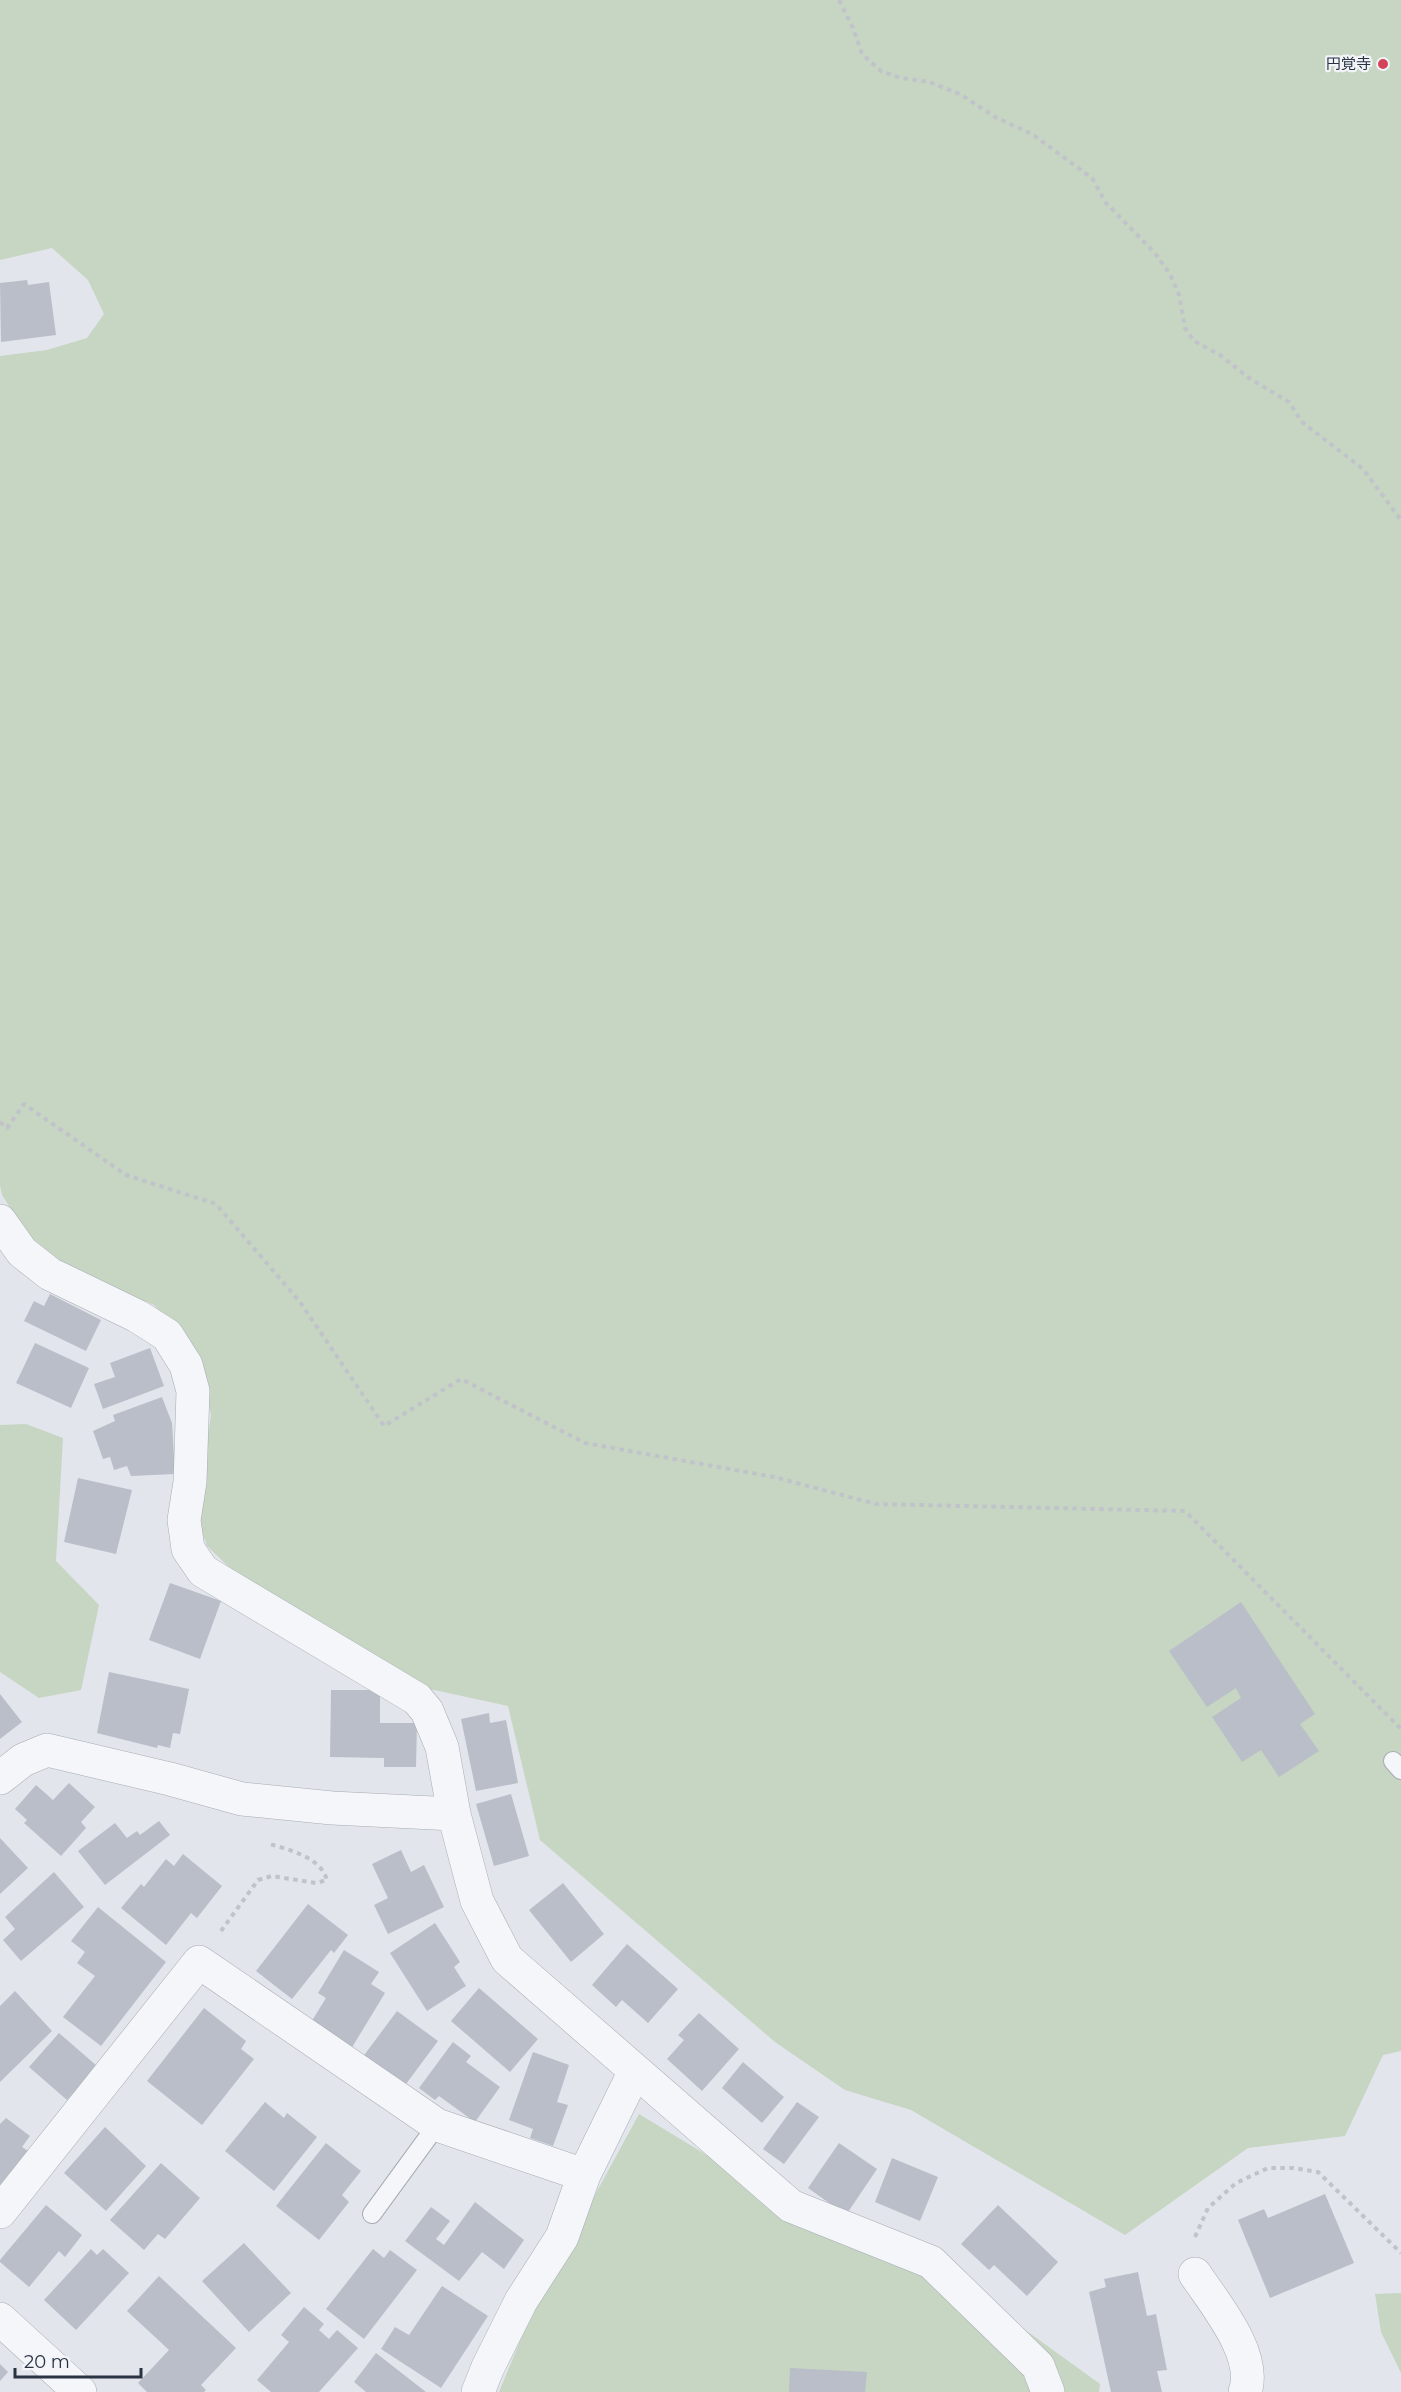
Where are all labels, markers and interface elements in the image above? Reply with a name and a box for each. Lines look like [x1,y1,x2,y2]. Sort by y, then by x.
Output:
place label: 円覚寺 [1326,54,1371,73]
marker: 円覚寺 [1376,57,1390,71]
scale bar [15,2341,141,2379]
text: 20 m [24,2351,70,2373]

